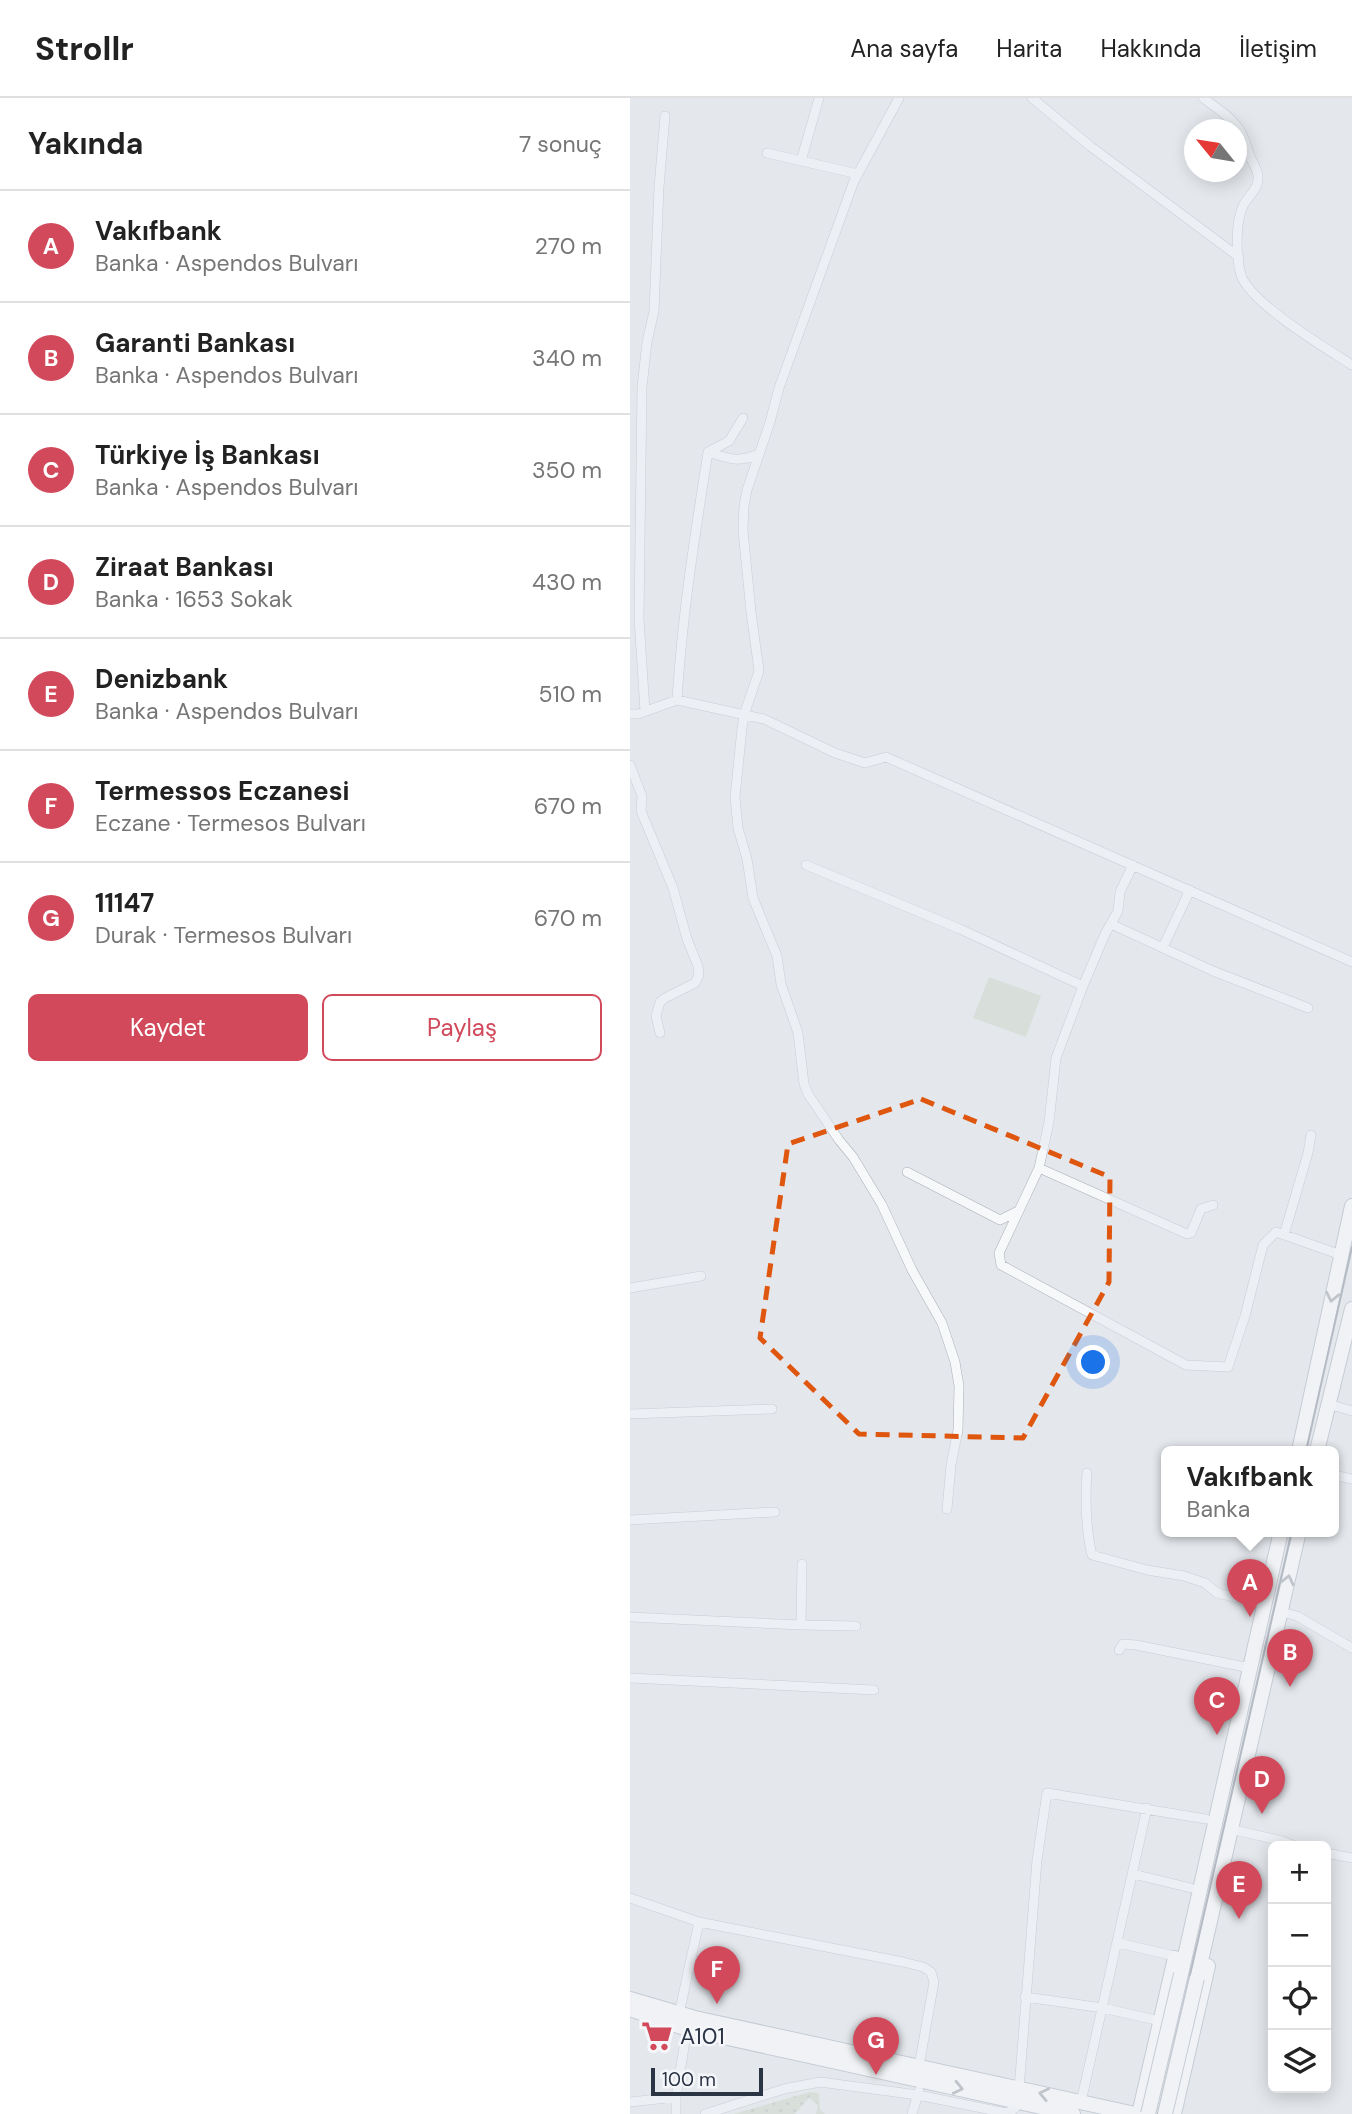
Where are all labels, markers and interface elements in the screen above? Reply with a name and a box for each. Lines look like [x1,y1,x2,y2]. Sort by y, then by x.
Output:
text: Strollr [35,27,134,70]
text: Ana sayfa [850,33,958,64]
text: Harita [996,33,1062,64]
text: Hakkında [1100,33,1201,64]
text: İletişim [1239,33,1317,64]
north arrow [1184,119,1247,182]
text: Yakında [28,124,143,163]
text: 7 sonuç [519,129,602,159]
text: Vakıfbank [95,214,222,248]
text: A [43,231,59,261]
text: 270 m [535,231,602,261]
text: Banka · Aspendos Bulvarı [95,248,358,278]
text: Garanti Bankası [95,326,295,360]
text: B [44,343,58,373]
text: 340 m [532,343,602,373]
text: Banka · Aspendos Bulvarı [95,360,358,390]
text: Türkiye İş Bankası [95,438,320,472]
text: C [43,455,59,485]
text: 350 m [532,455,602,485]
text: Banka · Aspendos Bulvarı [95,472,358,502]
text: Ziraat Bankası [95,550,274,584]
text: D [43,567,59,597]
text: 430 m [532,567,602,597]
text: Banka · 1653 Sokak [95,584,293,614]
text: Denizbank [95,662,228,696]
text: E [44,679,58,709]
text: 510 m [538,679,602,709]
text: Banka · Aspendos Bulvarı [95,696,358,726]
text: Termessos Eczanesi [95,774,349,808]
text: F [45,791,57,821]
text: 670 m [534,791,602,821]
text: Eczane · Termesos Bulvarı [95,808,366,838]
text: 11147 [95,886,154,920]
text: G [42,903,60,933]
text: 670 m [534,903,602,933]
text: Durak · Termesos Bulvarı [95,920,352,950]
button: Kaydet [28,994,308,1061]
button: Paylaş [322,994,602,1061]
one-way arrow [1326,1291,1340,1303]
your location [1076,1345,1110,1379]
popup [1161,1446,1339,1537]
text: Vakıfbank [1187,1460,1313,1494]
text: Banka [1187,1494,1250,1524]
pin: A [1227,1559,1273,1617]
one-way arrow [1280,1574,1294,1586]
pin: B [1267,1629,1313,1687]
pin: C [1194,1677,1240,1735]
pin: D [1239,1756,1285,1814]
map controls [1268,1841,1331,2093]
button: + [1268,1841,1331,1904]
pin: E [1216,1861,1262,1919]
button: − [1268,1904,1331,1967]
pin: F [694,1946,740,2004]
button: locate [1268,1967,1331,2030]
pin: G [853,2017,899,2075]
supermarket icon: A101 [640,2019,674,2053]
place label: A101 [680,2021,725,2051]
button: layers [1268,2030,1331,2093]
scale bar [651,2065,763,2097]
text: 100 m [662,2067,716,2092]
one-way arrow [952,2080,964,2094]
one-way arrow [1038,2088,1050,2103]

